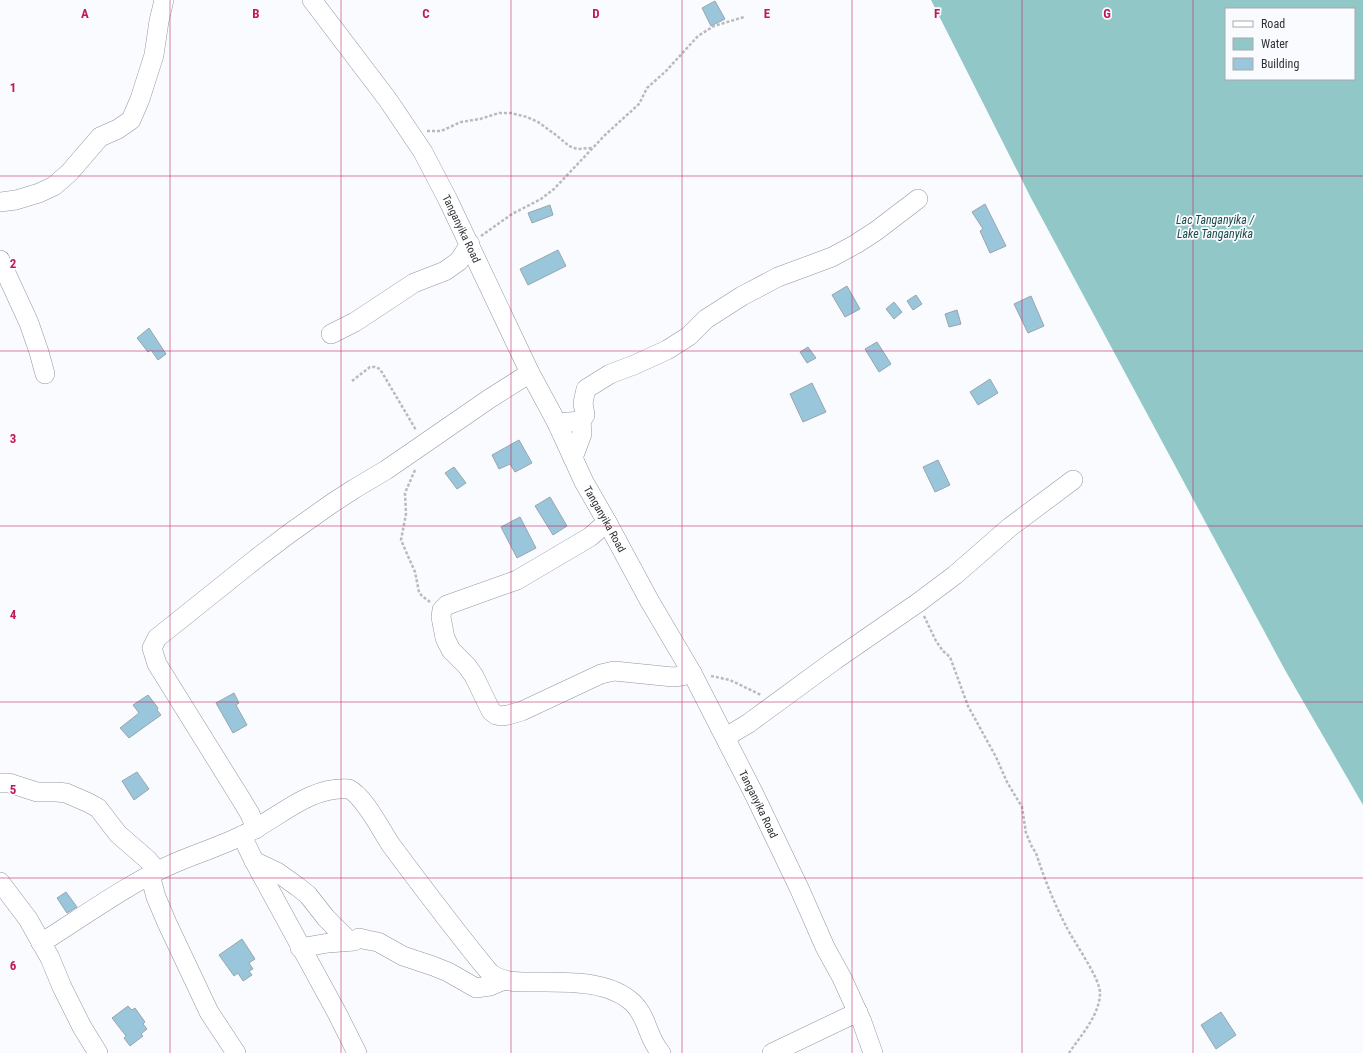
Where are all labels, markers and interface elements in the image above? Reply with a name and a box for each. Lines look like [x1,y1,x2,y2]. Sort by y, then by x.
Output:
text: A [81,6,89,21]
text: B [252,6,260,21]
text: C [422,6,430,21]
text: D [592,6,600,21]
text: E [764,6,771,21]
text: F [934,6,940,21]
text: G [1103,6,1111,21]
legend [1225,8,1355,80]
text: Road [1261,17,1285,31]
text: Water [1261,37,1289,51]
text: Building [1261,57,1299,71]
text: 1 [10,80,16,95]
street label: Tanganyika Road [439,193,483,265]
water label: Lac Tanganyika / Lake Tanganyika [1176,213,1255,241]
text: 2 [10,256,17,271]
text: 3 [10,431,16,446]
street label: Tanganyika Road [581,484,628,555]
text: 4 [10,607,17,622]
street label: Tanganyika Road [736,768,780,840]
text: 5 [10,782,17,797]
text: 6 [10,958,17,973]

